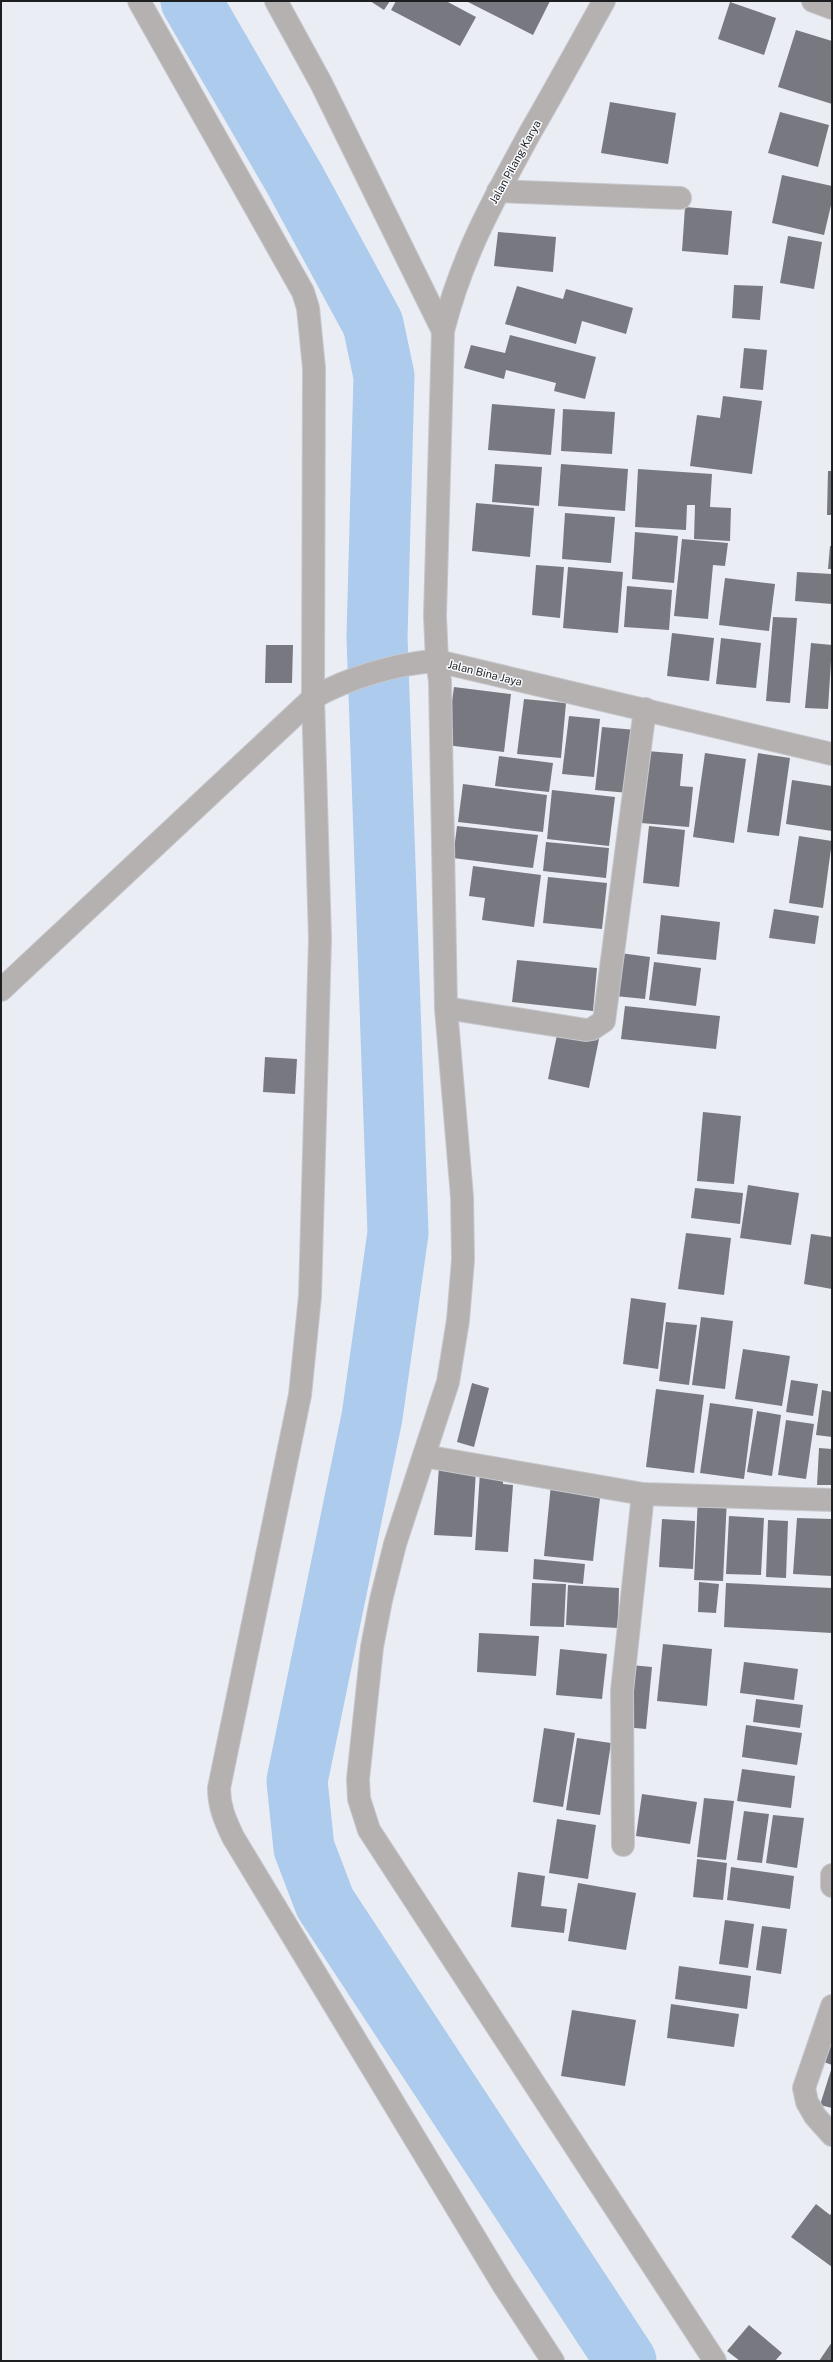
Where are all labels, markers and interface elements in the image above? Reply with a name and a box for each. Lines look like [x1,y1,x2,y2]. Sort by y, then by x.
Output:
street label: Jalan Pilang Karya [487,118,543,206]
street label: Jalan Bina Jaya [447,658,523,688]

